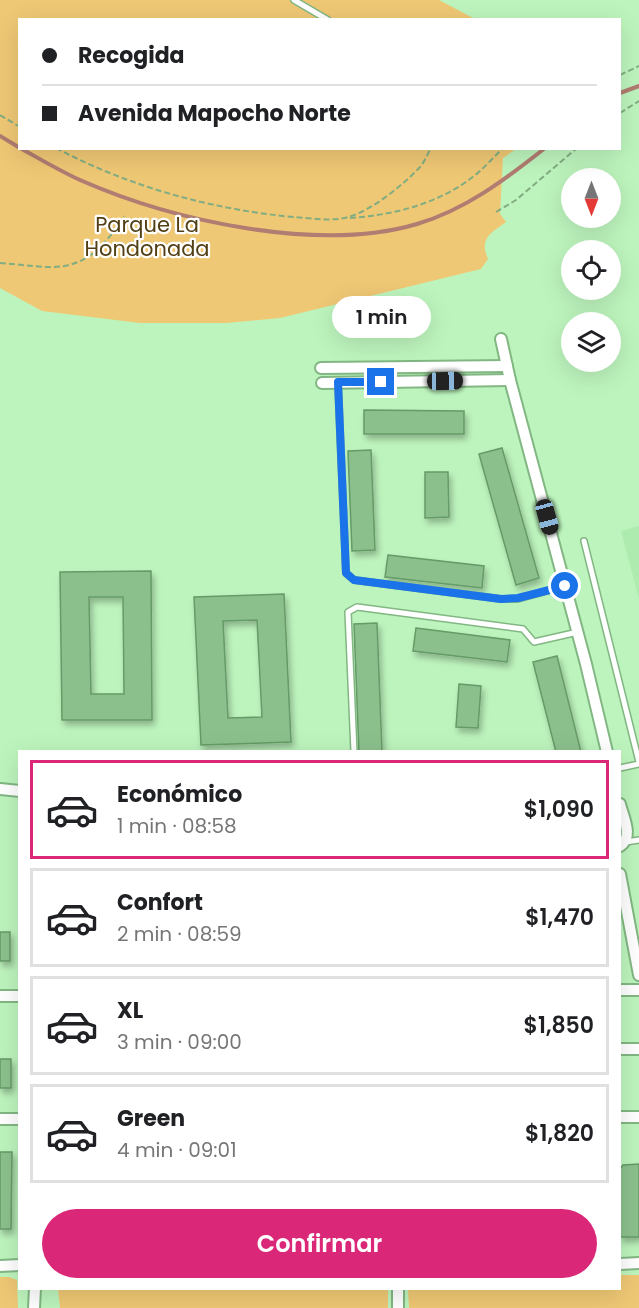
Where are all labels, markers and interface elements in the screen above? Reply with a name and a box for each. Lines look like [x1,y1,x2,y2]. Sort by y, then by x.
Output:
text: Recogida [78,40,185,71]
text: Avenida Mapocho Norte [78,98,351,129]
north arrow [561,168,621,228]
map controls [561,168,621,372]
park label: Parque La Hondonada [84,210,210,263]
button: locate [561,240,621,300]
callout: 1 min [332,295,430,337]
text: 1 min [356,303,407,331]
button: layers [561,312,621,372]
route end [367,368,394,395]
car [427,372,463,390]
car [534,497,560,537]
route start [551,572,578,599]
text: Económico [117,779,242,810]
icon: car [45,783,99,837]
text: $1,090 [524,794,594,825]
text: 1 min · 08:58 [117,812,237,840]
text: Confort [117,887,203,918]
icon: car [45,891,99,945]
text: $1,470 [525,902,594,933]
text: 2 min · 08:59 [117,920,242,948]
text: XL [117,995,143,1026]
icon: car [45,999,99,1053]
text: $1,850 [524,1010,594,1041]
text: 3 min · 09:00 [117,1028,242,1056]
text: Green [117,1103,185,1134]
icon: car [45,1107,99,1161]
text: $1,820 [525,1118,594,1149]
text: 4 min · 09:01 [117,1136,237,1164]
button: Confirmar [42,1209,597,1278]

